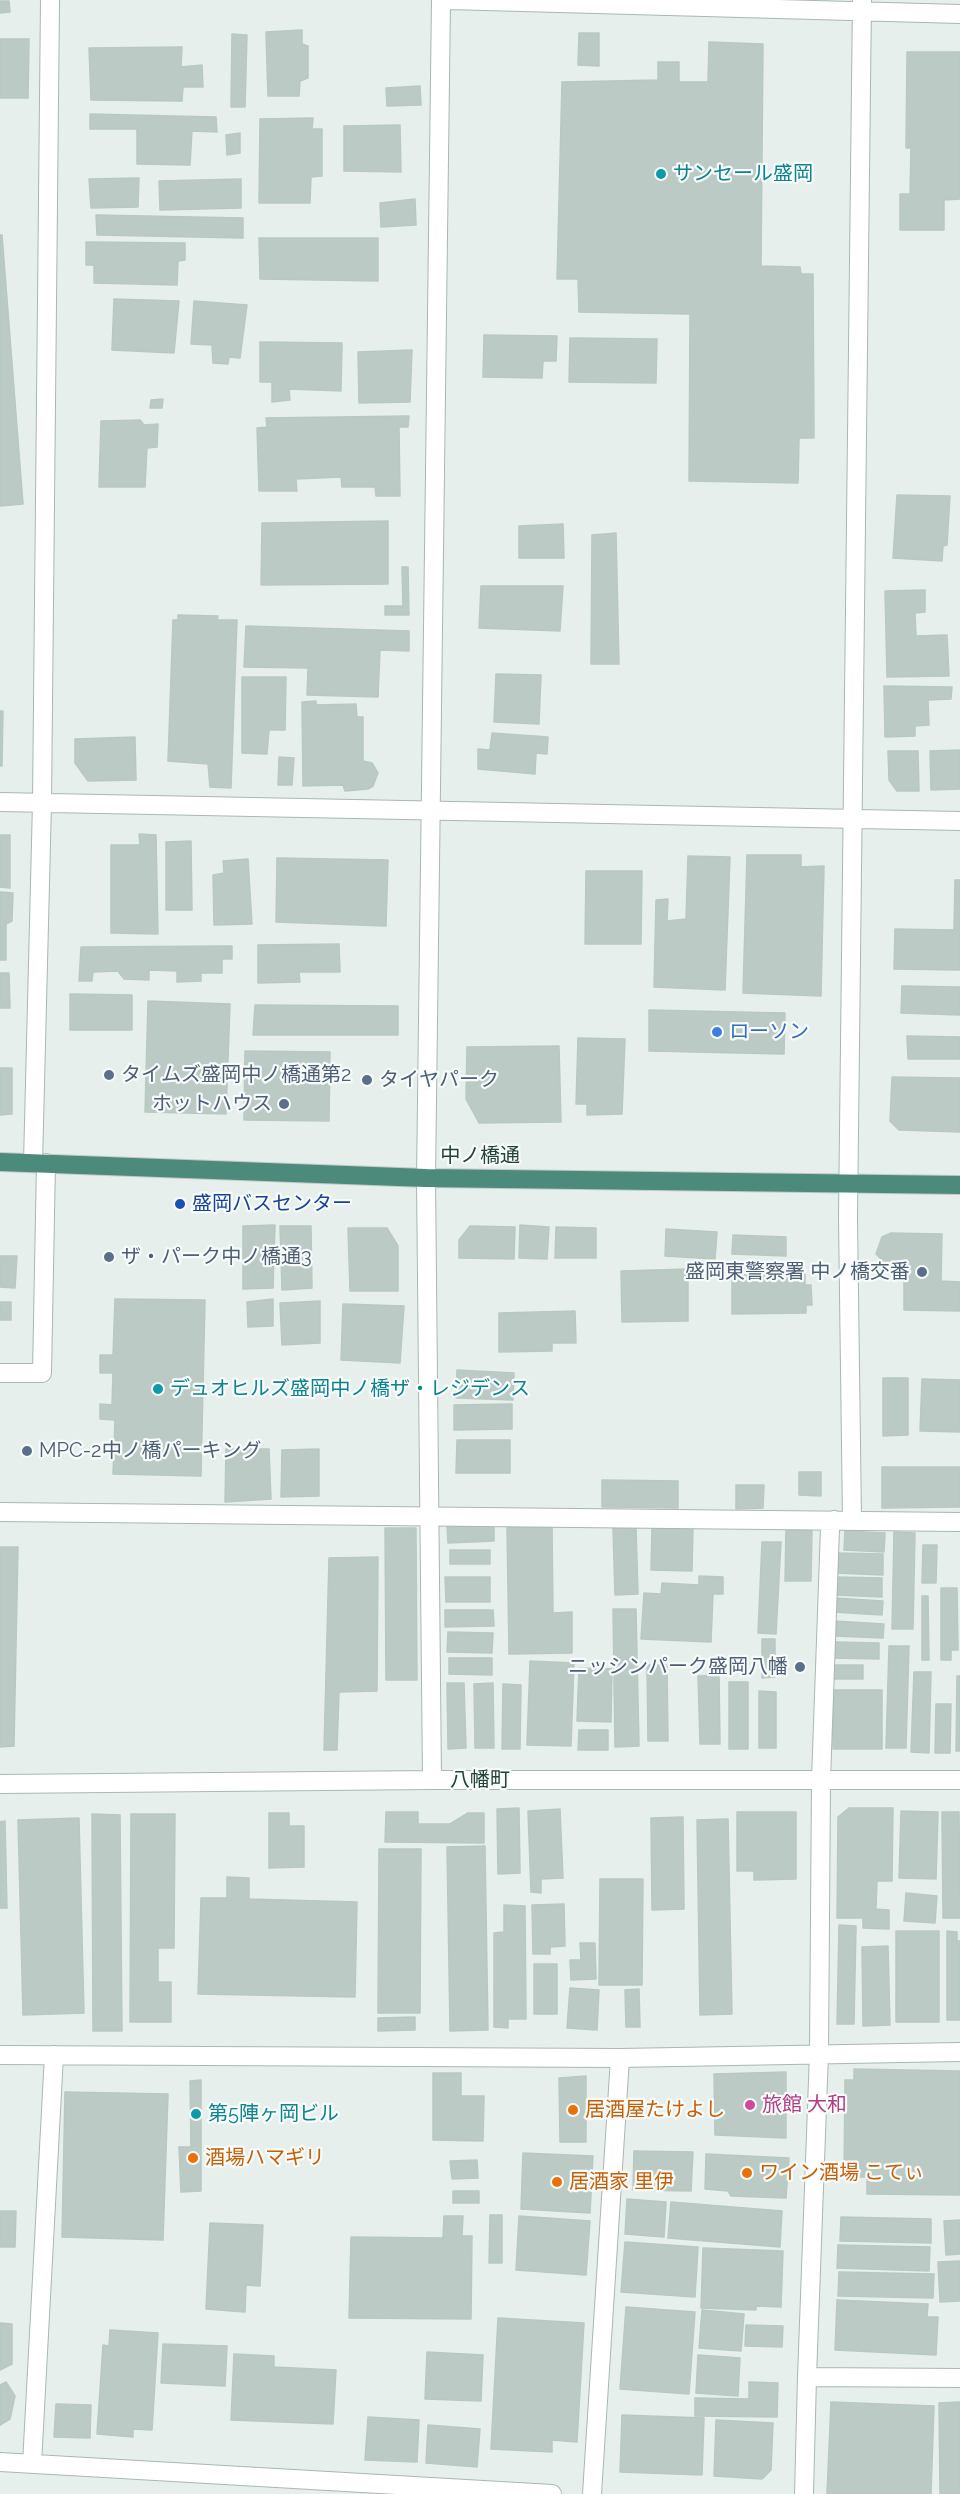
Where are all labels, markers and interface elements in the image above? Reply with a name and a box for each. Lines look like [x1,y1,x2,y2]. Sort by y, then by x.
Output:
place label: サンセール盛岡 [673,162,813,186]
marker: サンセール盛岡 [654,167,668,181]
place label: ローソン [729,1020,809,1044]
marker: ローソン [710,1025,724,1039]
place label: タイムズ盛岡中ノ橋通第2 [121,1063,351,1087]
marker: タイムズ盛岡中ノ橋通第2 [102,1068,116,1082]
place label: タイヤパーク [379,1068,499,1092]
marker: タイヤパーク [360,1073,374,1087]
place label: ホットハウス [152,1092,272,1116]
marker: ホットハウス [277,1097,291,1111]
street label: 中ノ橋通 [440,1144,520,1168]
place label: 盛岡バスセンター [192,1192,352,1216]
marker: 盛岡バスセンター [173,1197,187,1211]
place label: ザ・パーク中ノ橋通3 [121,1245,312,1269]
marker: ザ・パーク中ノ橋通3 [102,1250,116,1264]
place label: 盛岡東警察署 中ノ橋交番 [685,1260,910,1284]
marker: 盛岡東警察署 中ノ橋交番 [915,1265,929,1279]
place label: デュオヒルズ盛岡中ノ橋ザ・レジデンス [170,1377,530,1401]
marker: デュオヒルズ盛岡中ノ橋ザ・レジデンス [151,1382,165,1396]
place label: MPC-2中ノ橋パーキング [39,1439,261,1463]
marker: MPC-2中ノ橋パーキング [20,1444,34,1458]
place label: ニッシンパーク盛岡八幡 [568,1655,788,1679]
marker: ニッシンパーク盛岡八幡 [793,1660,807,1674]
street label: 八幡町 [450,1768,510,1792]
place label: 旅館 大和 [762,2093,847,2117]
place label: 居酒屋たけよし [585,2098,725,2122]
marker: 旅館 大和 [743,2098,757,2112]
place label: 第5陣ヶ岡ビル [208,2102,339,2126]
marker: 居酒屋たけよし [566,2103,580,2117]
marker: 第5陣ヶ岡ビル [189,2107,203,2121]
place label: 酒場ハマギリ [205,2146,325,2170]
marker: 酒場ハマギリ [186,2151,200,2165]
place label: ワイン酒場 こてぃ [759,2161,924,2185]
marker: ワイン酒場 こてぃ [740,2166,754,2180]
place label: 居酒家 里伊 [569,2170,674,2194]
marker: 居酒家 里伊 [550,2175,564,2189]

